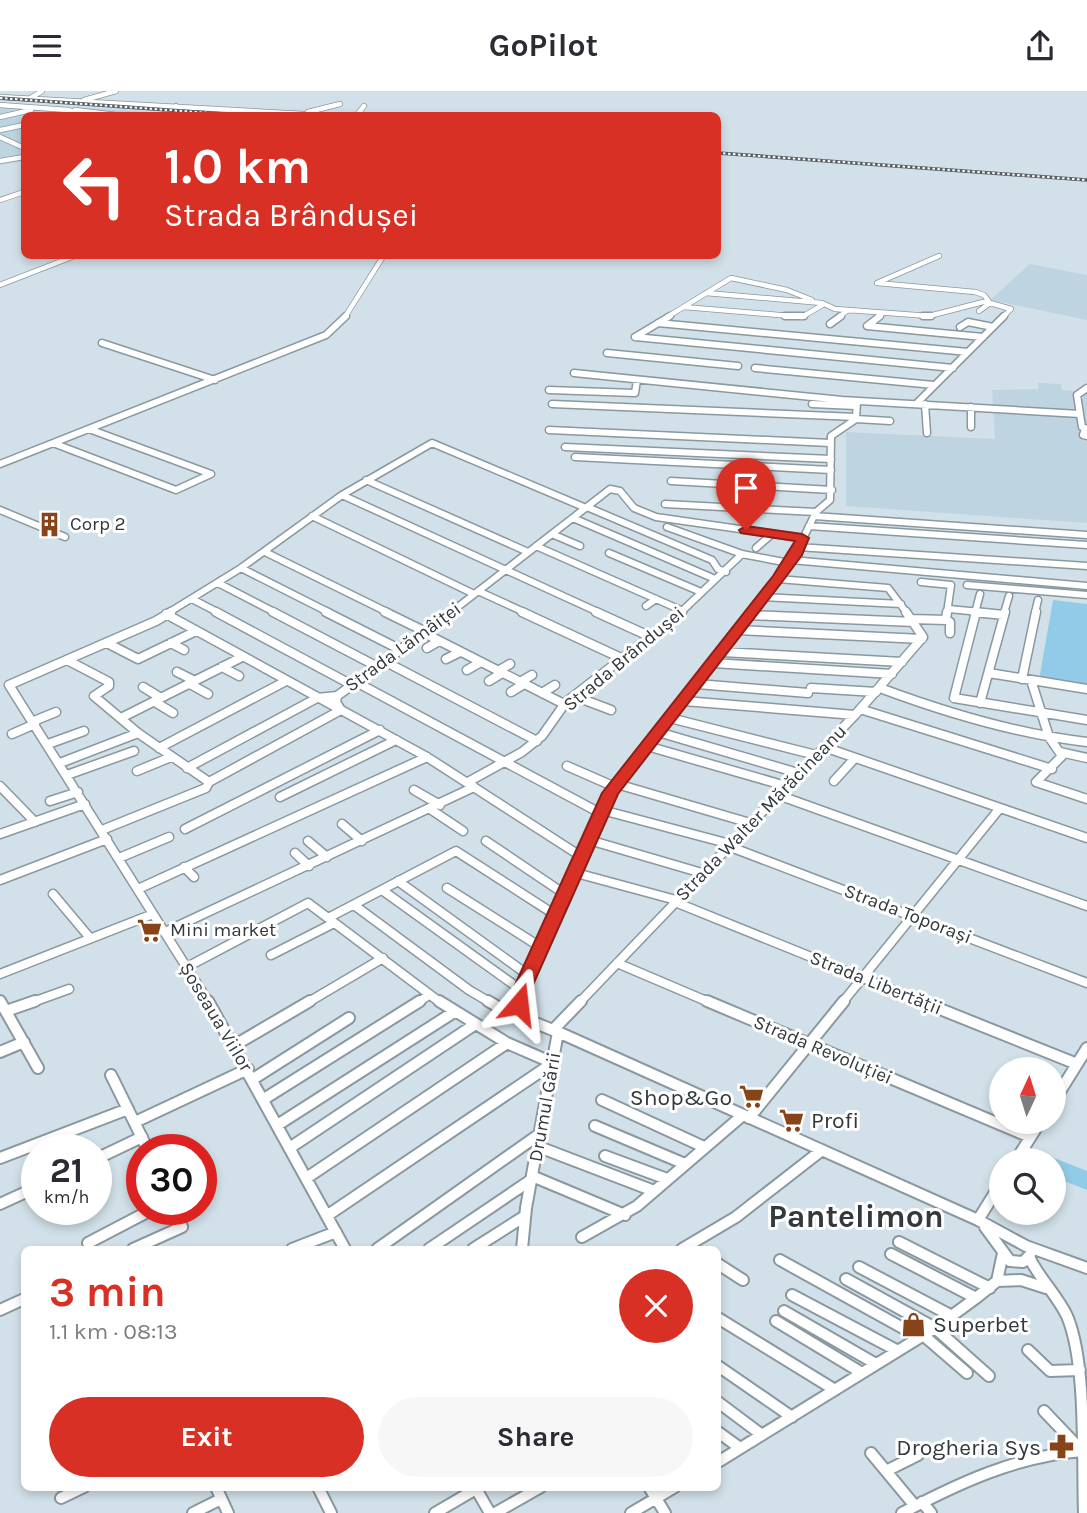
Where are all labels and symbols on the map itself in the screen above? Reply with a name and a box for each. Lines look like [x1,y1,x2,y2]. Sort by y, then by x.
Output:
pin [716,458,776,530]
building icon: Corp 2 [36,510,64,538]
place label: Corp 2 [70,513,126,535]
street label: Strada Lămâiței [341,598,465,696]
street label: Strada Brândușei [559,602,689,716]
street label: Strada Walter Mărăcineanu [671,720,851,906]
street label: Strada Toporași [841,880,975,948]
supermarket icon: Mini market [136,916,164,944]
place label: Mini market [170,919,276,941]
street label: Strada Libertății [807,946,945,1020]
street label: Șoseaua Viilor [175,959,257,1076]
position arrow [482,967,556,1041]
street label: Strada Revoluției [750,1011,896,1089]
street label: Drumul Gării [525,1050,565,1164]
north arrow [989,1057,1066,1134]
supermarket icon: Shop&Go [738,1083,766,1111]
place label: Shop&Go [630,1084,732,1111]
supermarket icon: Profi [777,1106,805,1134]
place label: Profi [811,1107,859,1134]
speed limit sign: 30 [126,1134,217,1225]
district label: Pantelimon [768,1198,944,1235]
shop icon: Superbet [899,1310,927,1338]
place label: Superbet [933,1311,1029,1338]
pharmacy icon: Drogheria Sys [1047,1433,1075,1461]
place label: Drogheria Sys [896,1434,1041,1461]

